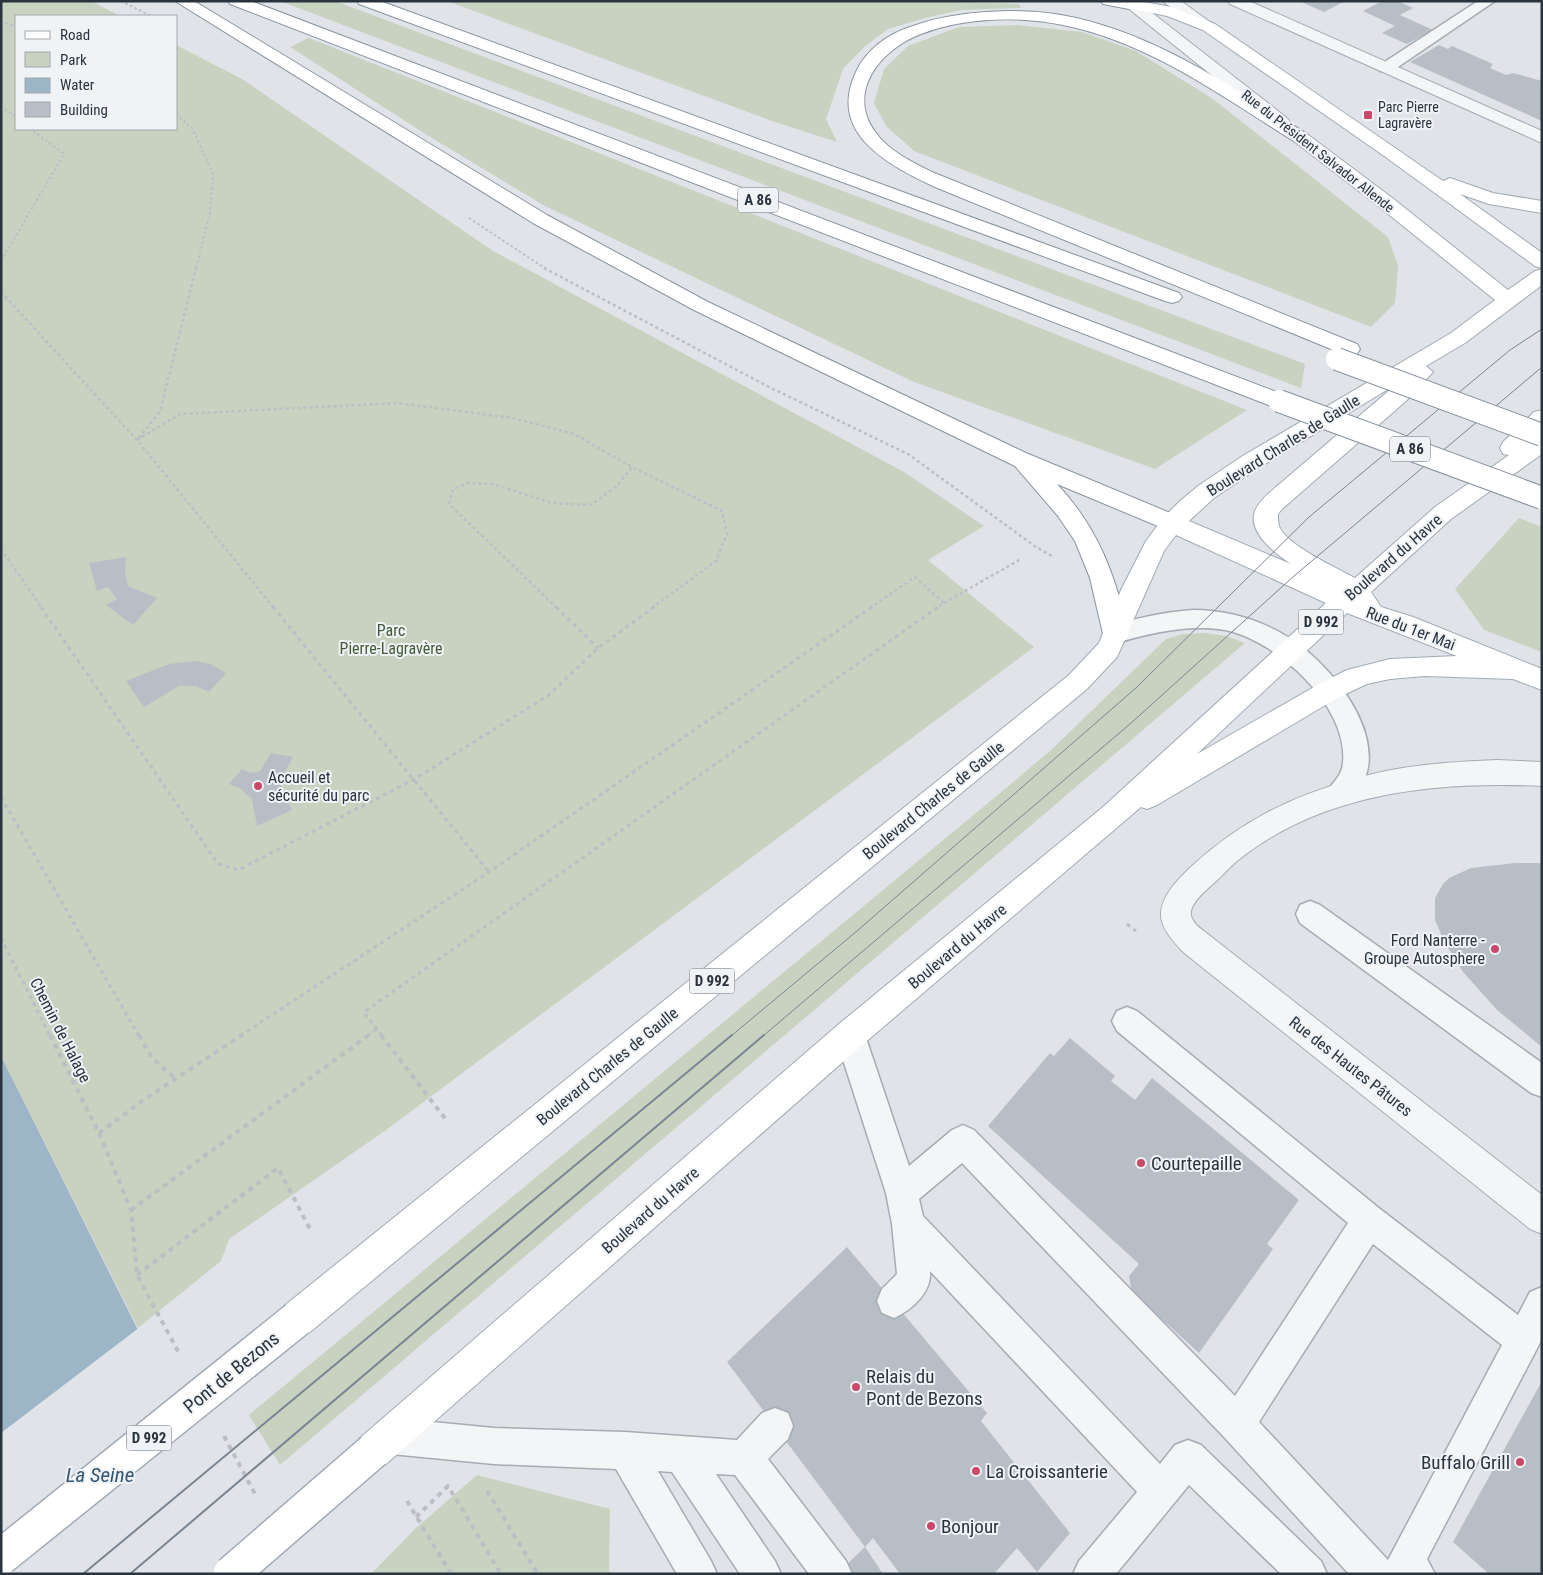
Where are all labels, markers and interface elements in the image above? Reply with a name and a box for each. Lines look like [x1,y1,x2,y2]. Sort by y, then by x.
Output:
legend [15,15,178,130]
text: Road [60,26,90,44]
text: Park [60,51,87,69]
text: Water [60,76,95,94]
street label: Rue du Président Salvador Allende [1239,86,1398,216]
place label: Parc Pierre Lagravère [1378,99,1439,131]
text: Building [60,101,108,119]
marker: Parc Pierre Lagravère [1362,109,1374,121]
road number: A 86 [738,188,778,212]
street label: Boulevard Charles de Gaulle [1203,391,1363,500]
road number: A 86 [1390,436,1430,462]
street label: Boulevard du Havre [1341,510,1446,605]
street label: Rue du 1er Mai [1363,603,1458,654]
road number: D 992 [1298,610,1344,634]
park label: Parc Pierre-Lagravère [340,621,442,658]
street label: Boulevard Charles de Gaulle [859,737,1008,863]
place label: Accueil et sécurité du parc [268,768,369,805]
marker: Accueil et sécurité du parc [252,780,264,792]
street label: Boulevard du Havre [904,900,1010,993]
place label: Ford Nanterre - Groupe Autosphere [1364,931,1485,968]
marker: Ford Nanterre - Groupe Autosphere [1489,943,1501,955]
road number: D 992 [690,968,734,994]
street label: Chemin de Halage [26,975,95,1086]
street label: Boulevard Charles de Gaulle [533,1003,682,1129]
street label: Rue des Hautes Pâtures [1285,1012,1416,1120]
place label: Courtepaille [1151,1152,1242,1175]
marker: Courtepaille [1135,1157,1147,1169]
street label: Boulevard du Havre [598,1163,703,1258]
street label: Pont de Bezons [179,1327,284,1418]
place label: Relais du Pont de Bezons [866,1365,983,1410]
marker: Relais du Pont de Bezons [850,1381,862,1393]
road number: D 992 [126,1426,172,1450]
place label: Buffalo Grill [1421,1451,1510,1474]
marker: Buffalo Grill [1514,1456,1526,1468]
place label: La Croissanterie [986,1460,1108,1483]
water label: La Seine [66,1463,134,1487]
marker: La Croissanterie [970,1465,982,1477]
place label: Bonjour [941,1515,999,1538]
marker: Bonjour [925,1520,937,1532]

